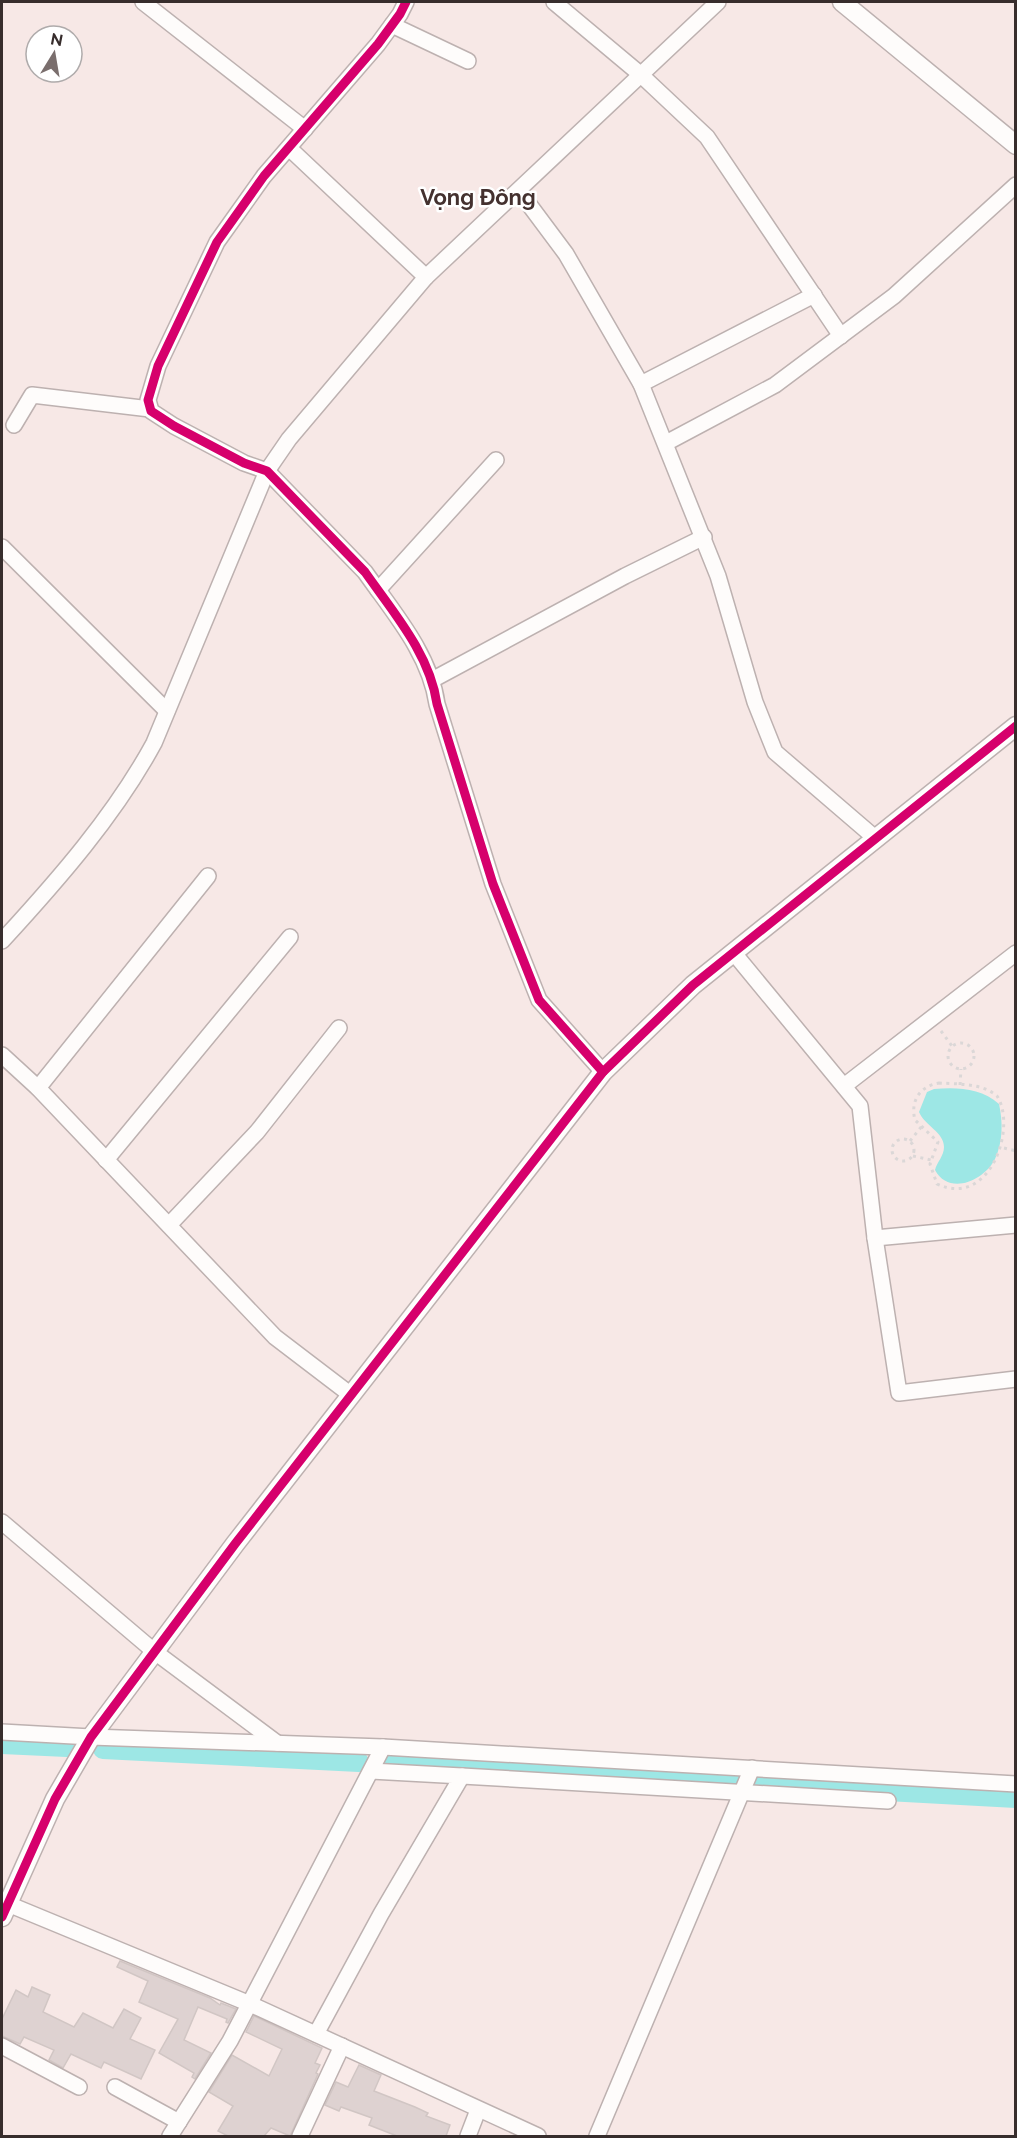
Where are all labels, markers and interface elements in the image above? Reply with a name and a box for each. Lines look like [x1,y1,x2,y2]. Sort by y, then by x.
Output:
north arrow [24,24,84,84]
text: N [49,29,65,50]
district label: Vọng Đông [420,184,536,210]

